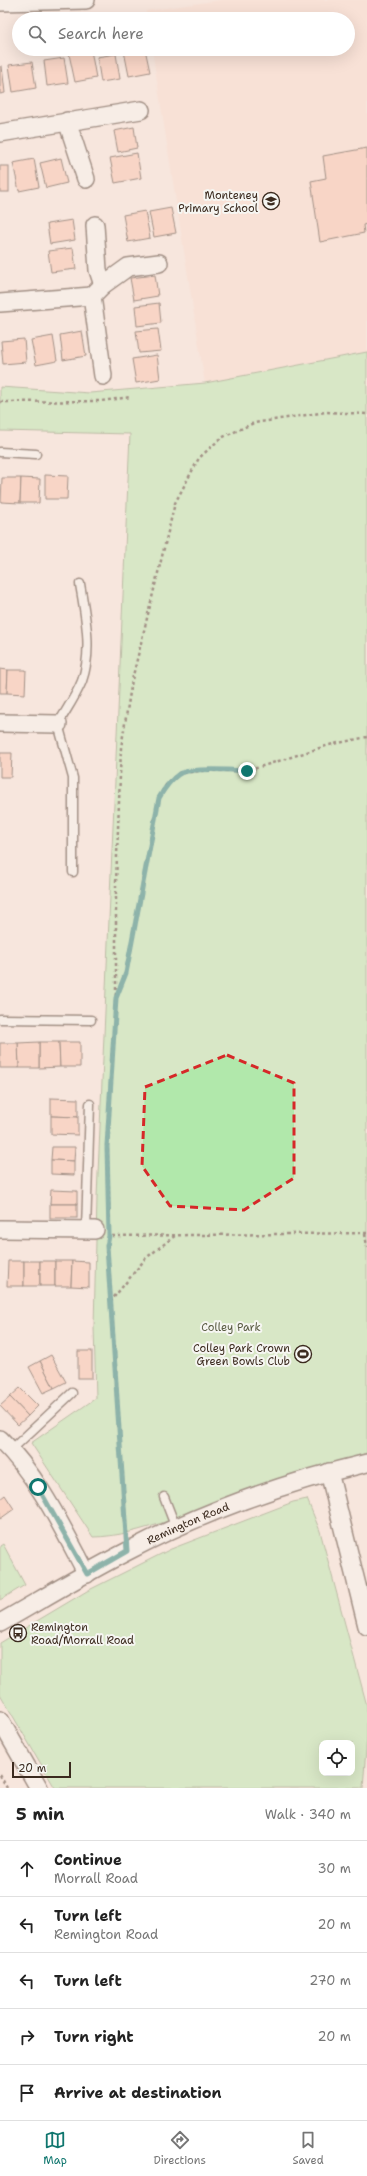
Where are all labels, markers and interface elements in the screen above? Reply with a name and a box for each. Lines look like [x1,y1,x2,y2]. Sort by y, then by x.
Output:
search box [12,12,355,56]
icon: search [26,23,48,45]
text: Search here [58,24,144,44]
place label: Monteney Primary School [178,188,259,216]
school or university icon: Monteney Primary School [261,191,281,211]
route end [238,762,256,780]
park label: Colley Park [201,1320,261,1335]
place label: Colley Park Crown Green Bowls Club [193,1341,290,1369]
sports icon: Colley Park Crown Green Bowls Club [293,1344,313,1364]
route start [29,1478,47,1496]
street label: Remington Road [144,1499,231,1548]
place label: Remington Road/Morrall Road [31,1620,134,1648]
bus stop icon: Remington Road/Morrall Road [8,1623,28,1643]
map controls [319,1740,355,1776]
button: locate [319,1740,355,1776]
scale bar [12,1760,71,1779]
text: 20 m [18,1761,46,1776]
text: 5 min [16,1803,64,1825]
text: Walk · 340 m [265,1806,351,1823]
text: Continue [54,1850,122,1870]
icon: ahead [16,1858,38,1880]
text: 30 m [317,1860,351,1877]
text: Morrall Road [54,1870,138,1887]
text: Turn left [54,1906,122,1926]
icon: left [16,1914,38,1936]
text: 20 m [318,1916,351,1933]
text: Remington Road [54,1926,158,1943]
icon: left [16,1970,38,1992]
text: Turn left [54,1971,122,1991]
text: 270 m [309,1972,351,1989]
icon: right [16,2026,38,2048]
text: Turn right [54,2027,134,2047]
text: 20 m [318,2028,351,2045]
icon: arrive [16,2082,38,2104]
text: Arrive at destination [54,2083,222,2103]
tab: Map [43,2129,67,2168]
tab: Directions [153,2129,206,2168]
tab: Saved [292,2129,324,2168]

